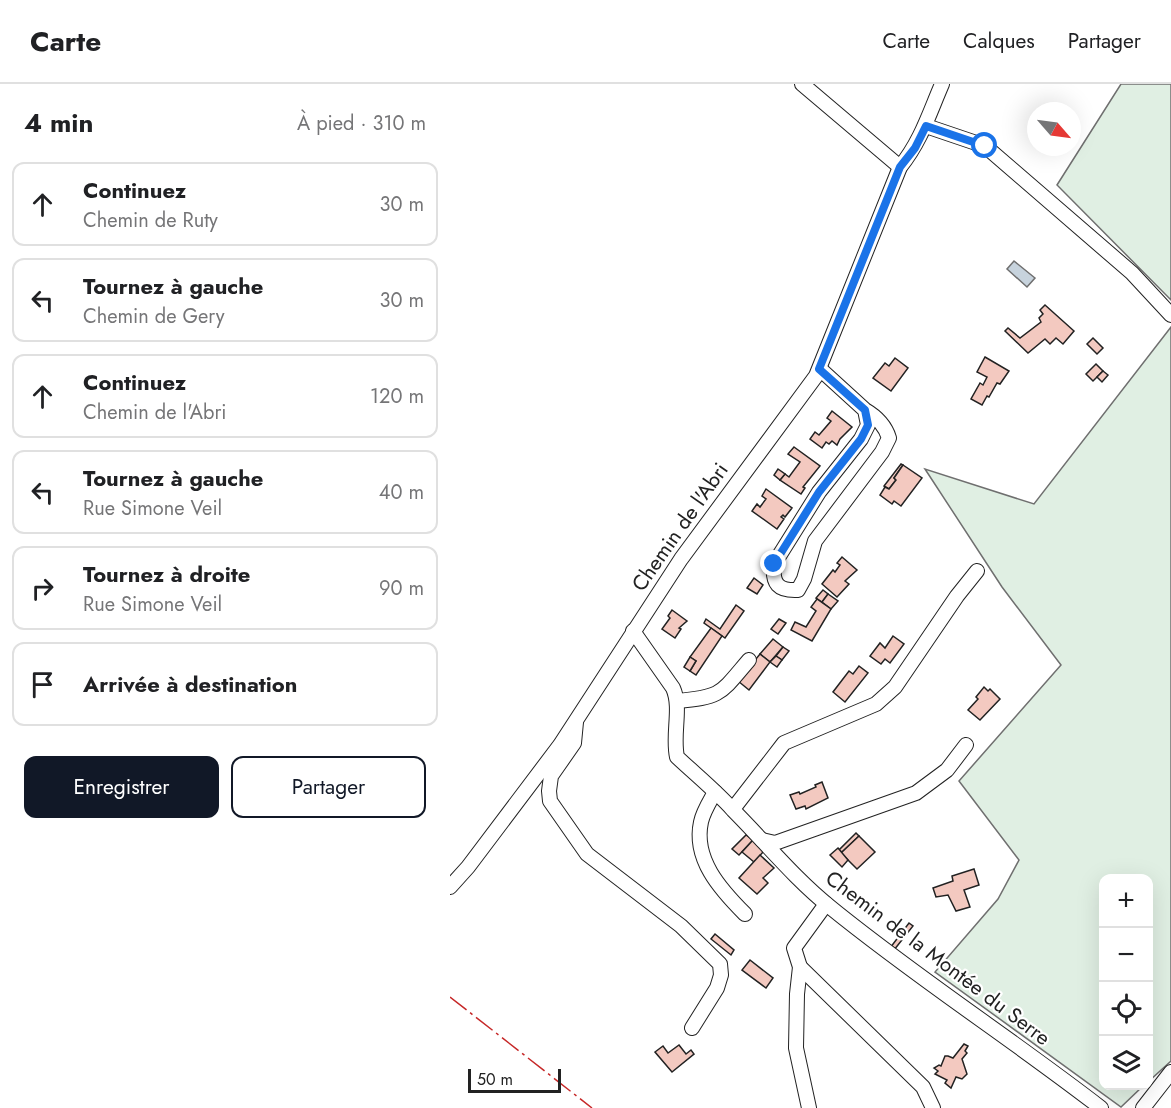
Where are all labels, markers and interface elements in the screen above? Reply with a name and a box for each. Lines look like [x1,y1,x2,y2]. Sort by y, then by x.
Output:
text: Carte [30,21,101,62]
text: Carte [883,26,930,56]
text: Calques [963,26,1035,56]
text: Partager [1068,26,1141,56]
north arrow [1027,102,1081,156]
text: 4 min [24,104,93,142]
text: À pied · 310 m [297,109,426,138]
route start [971,132,997,158]
text: Continuez [83,174,186,206]
icon: ahead [26,188,59,221]
text: 30 m [379,190,424,219]
text: Chemin de Ruty [83,206,218,235]
text: Tournez à gauche [83,270,263,302]
icon: left [26,284,59,317]
text: 30 m [379,286,424,315]
text: Chemin de Gery [83,302,225,331]
text: Continuez [83,366,186,398]
icon: ahead [26,380,59,413]
text: 120 m [370,382,424,411]
text: Chemin de l'Abri [83,398,226,427]
street label: Chemin de l'Abri [625,457,735,597]
text: Tournez à gauche [83,462,263,494]
icon: left [26,476,59,509]
text: 40 m [379,478,424,507]
text: Rue Simone Veil [83,494,222,523]
route end [760,550,786,576]
text: Tournez à droite [83,558,250,590]
icon: right [26,572,59,605]
text: 90 m [379,574,424,603]
text: Rue Simone Veil [83,590,222,619]
icon: arrive [26,668,59,701]
text: Arrivée à destination [83,668,297,700]
button: Enregistrer [24,756,219,818]
button: Partager [231,756,426,818]
street label: Chemin de la Montée du Serre [819,863,1057,1053]
map controls [1099,874,1153,1090]
button: + [1099,874,1153,928]
button: − [1099,928,1153,982]
button: locate [1099,982,1153,1036]
button: layers [1099,1036,1153,1090]
scale bar [468,1066,561,1094]
text: 50 m [477,1068,513,1091]

